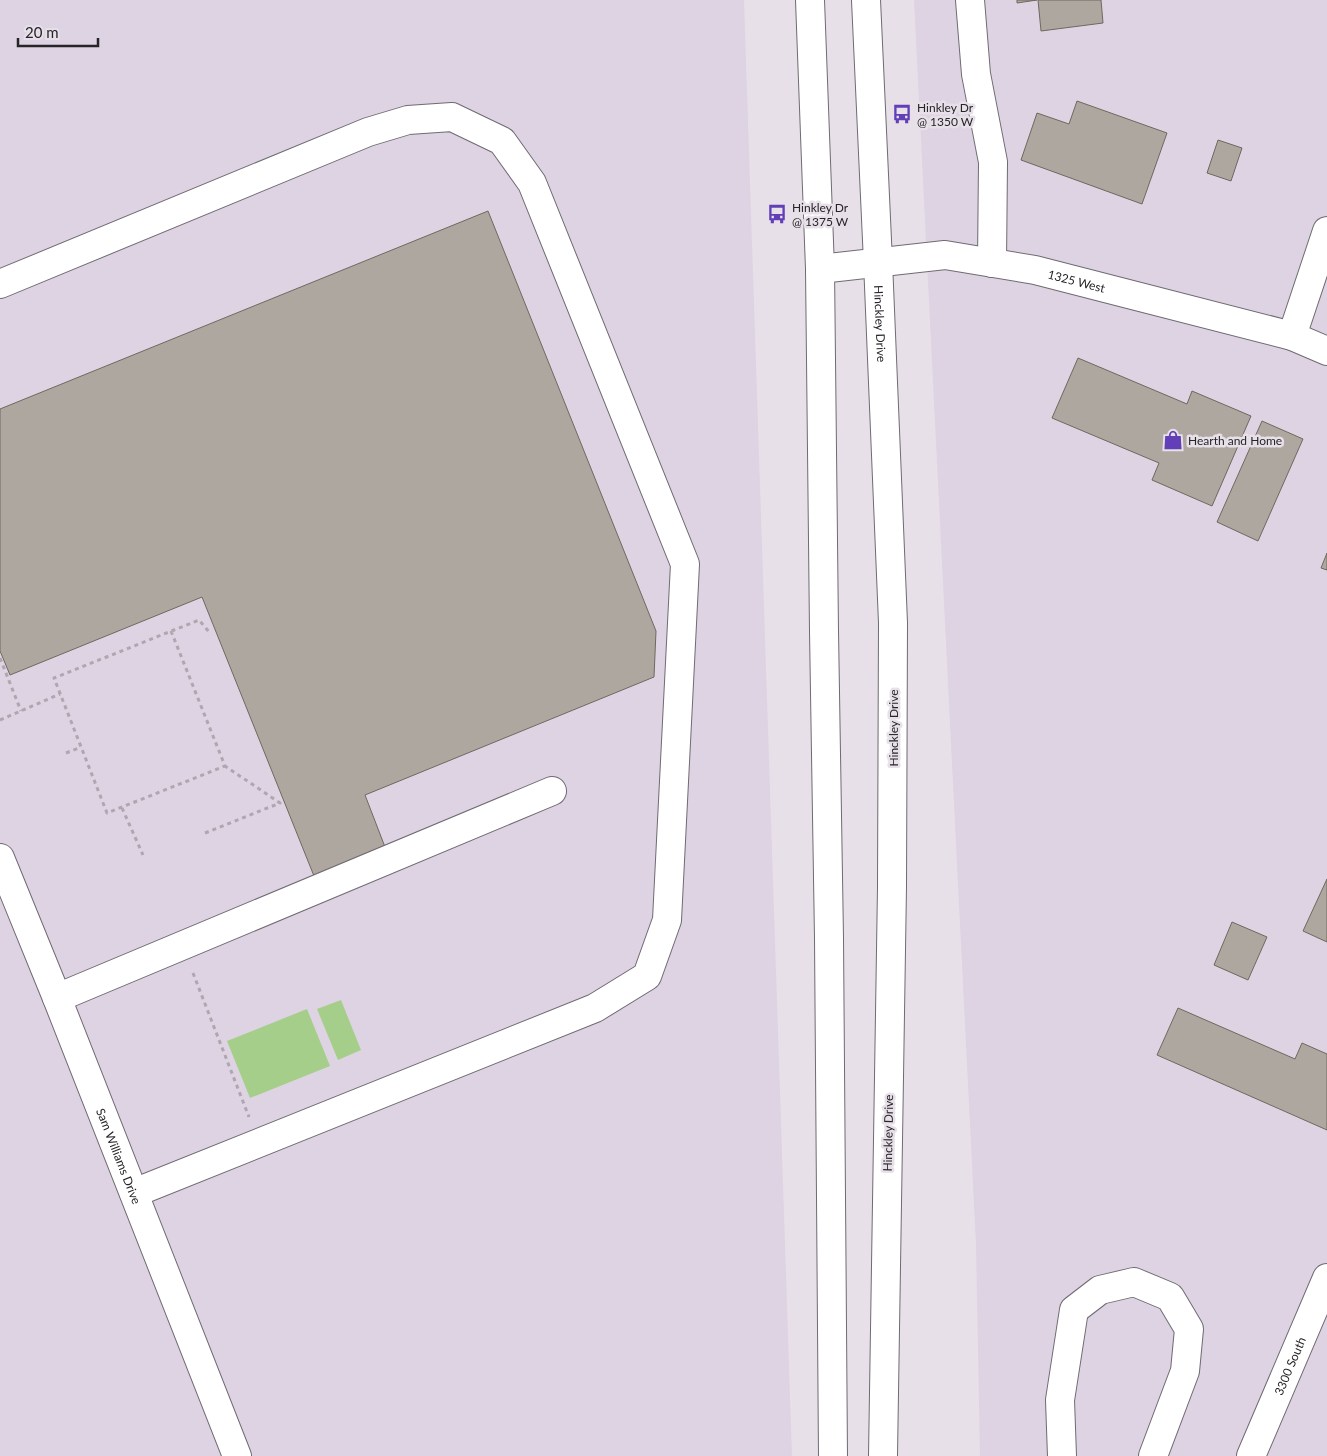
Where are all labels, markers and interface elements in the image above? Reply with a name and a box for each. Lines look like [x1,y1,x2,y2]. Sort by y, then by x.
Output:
scale bar [18,15,98,47]
text: 20 m [25,23,59,41]
place label: Hinkley Dr @ 1350 W [917,100,974,129]
bus stop icon: Hinkley Dr @ 1350 W [891,103,913,125]
place label: Hinkley Dr @ 1375 W [792,200,849,229]
bus stop icon: Hinkley Dr @ 1375 W [766,203,788,225]
street label: 1325 West [1046,266,1107,295]
street label: Hinckley Drive [871,285,890,363]
shop icon: Hearth and Home [1162,429,1184,451]
place label: Hearth and Home [1188,433,1282,448]
street label: Hinckley Drive [886,689,901,767]
street label: Hinckley Drive [880,1094,896,1172]
street label: Sam Williams Drive [94,1106,145,1206]
street label: 3300 South [1270,1334,1309,1397]

